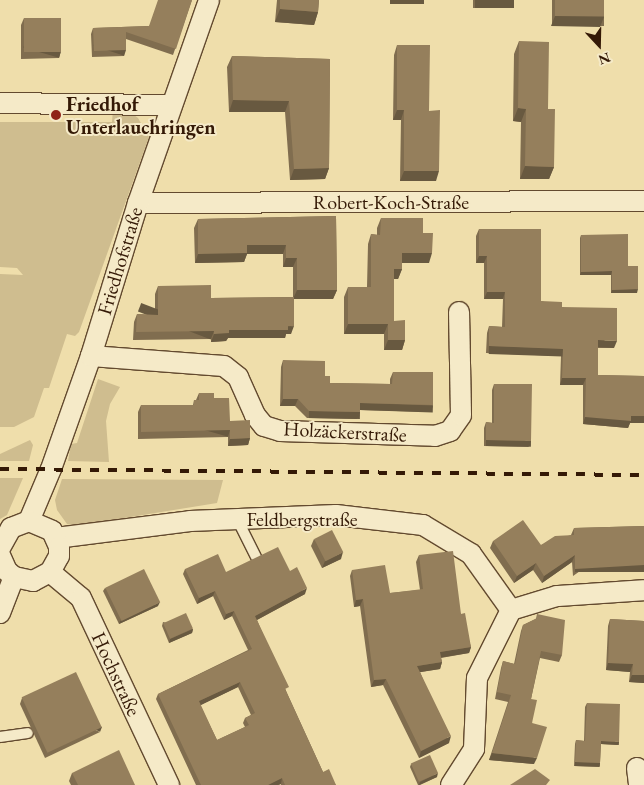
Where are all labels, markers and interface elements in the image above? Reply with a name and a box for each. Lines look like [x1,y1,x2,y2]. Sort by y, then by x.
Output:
north arrow [574,20,624,70]
text: N [596,49,613,69]
place label: Friedhof Unterlauchringen [66,92,215,139]
marker: Friedhof Unterlauchringen [50,109,62,121]
street label: Robert-Koch-Straße [313,190,469,214]
street label: Friedhofstraße [92,204,148,318]
street label: Holzäckerstraße [283,417,407,447]
street label: Feldbergstraße [246,507,358,531]
street label: Hochstraße [86,628,146,720]

